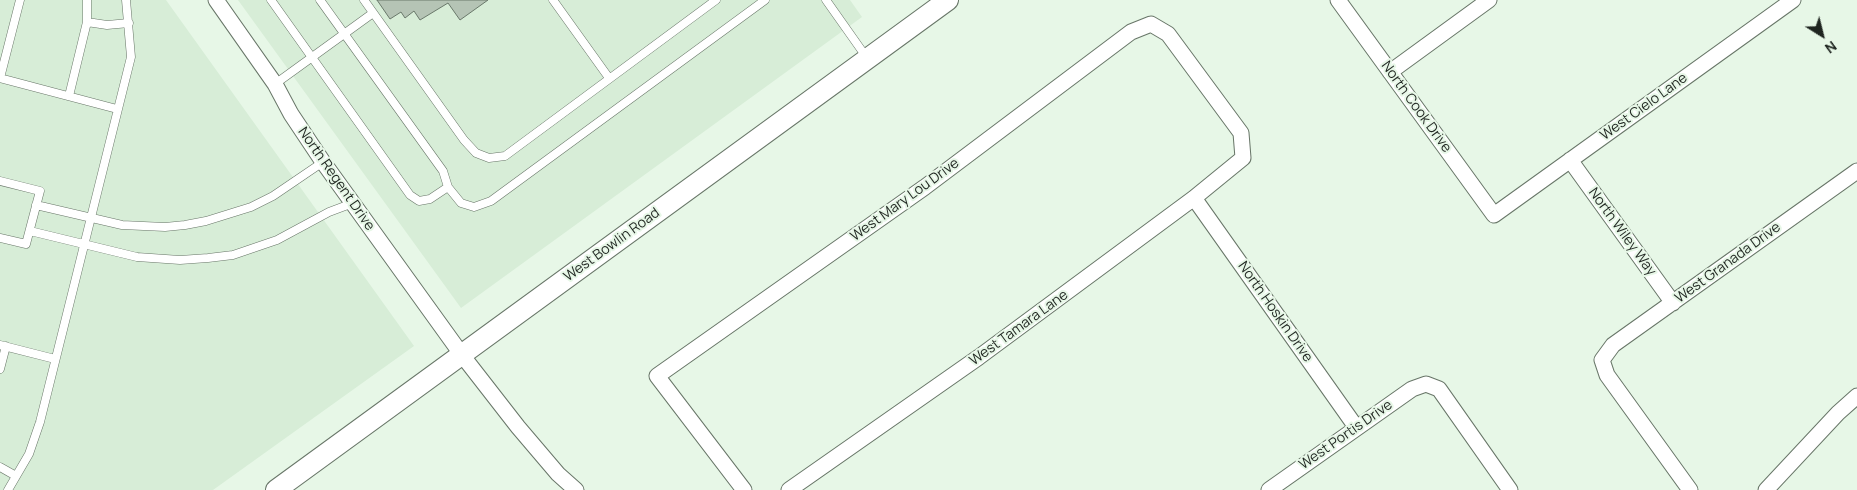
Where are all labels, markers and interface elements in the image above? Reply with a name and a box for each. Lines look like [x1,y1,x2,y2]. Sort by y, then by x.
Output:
north arrow [1797,10,1847,60]
text: N [1821,37,1841,58]
street label: North Cook Drive [1377,58,1455,156]
street label: West Cielo Lane [1597,70,1691,144]
street label: North Regent Drive [294,124,378,234]
street label: West Mary Lou Drive [847,155,963,245]
street label: North Wiley Way [1585,185,1659,279]
street label: West Bowlin Road [561,205,663,285]
street label: West Granada Drive [1672,219,1784,307]
street label: North Hoskin Drive [1234,259,1316,365]
street label: West Tamara Lane [966,287,1072,369]
street label: West Portis Drive [1296,397,1396,473]

